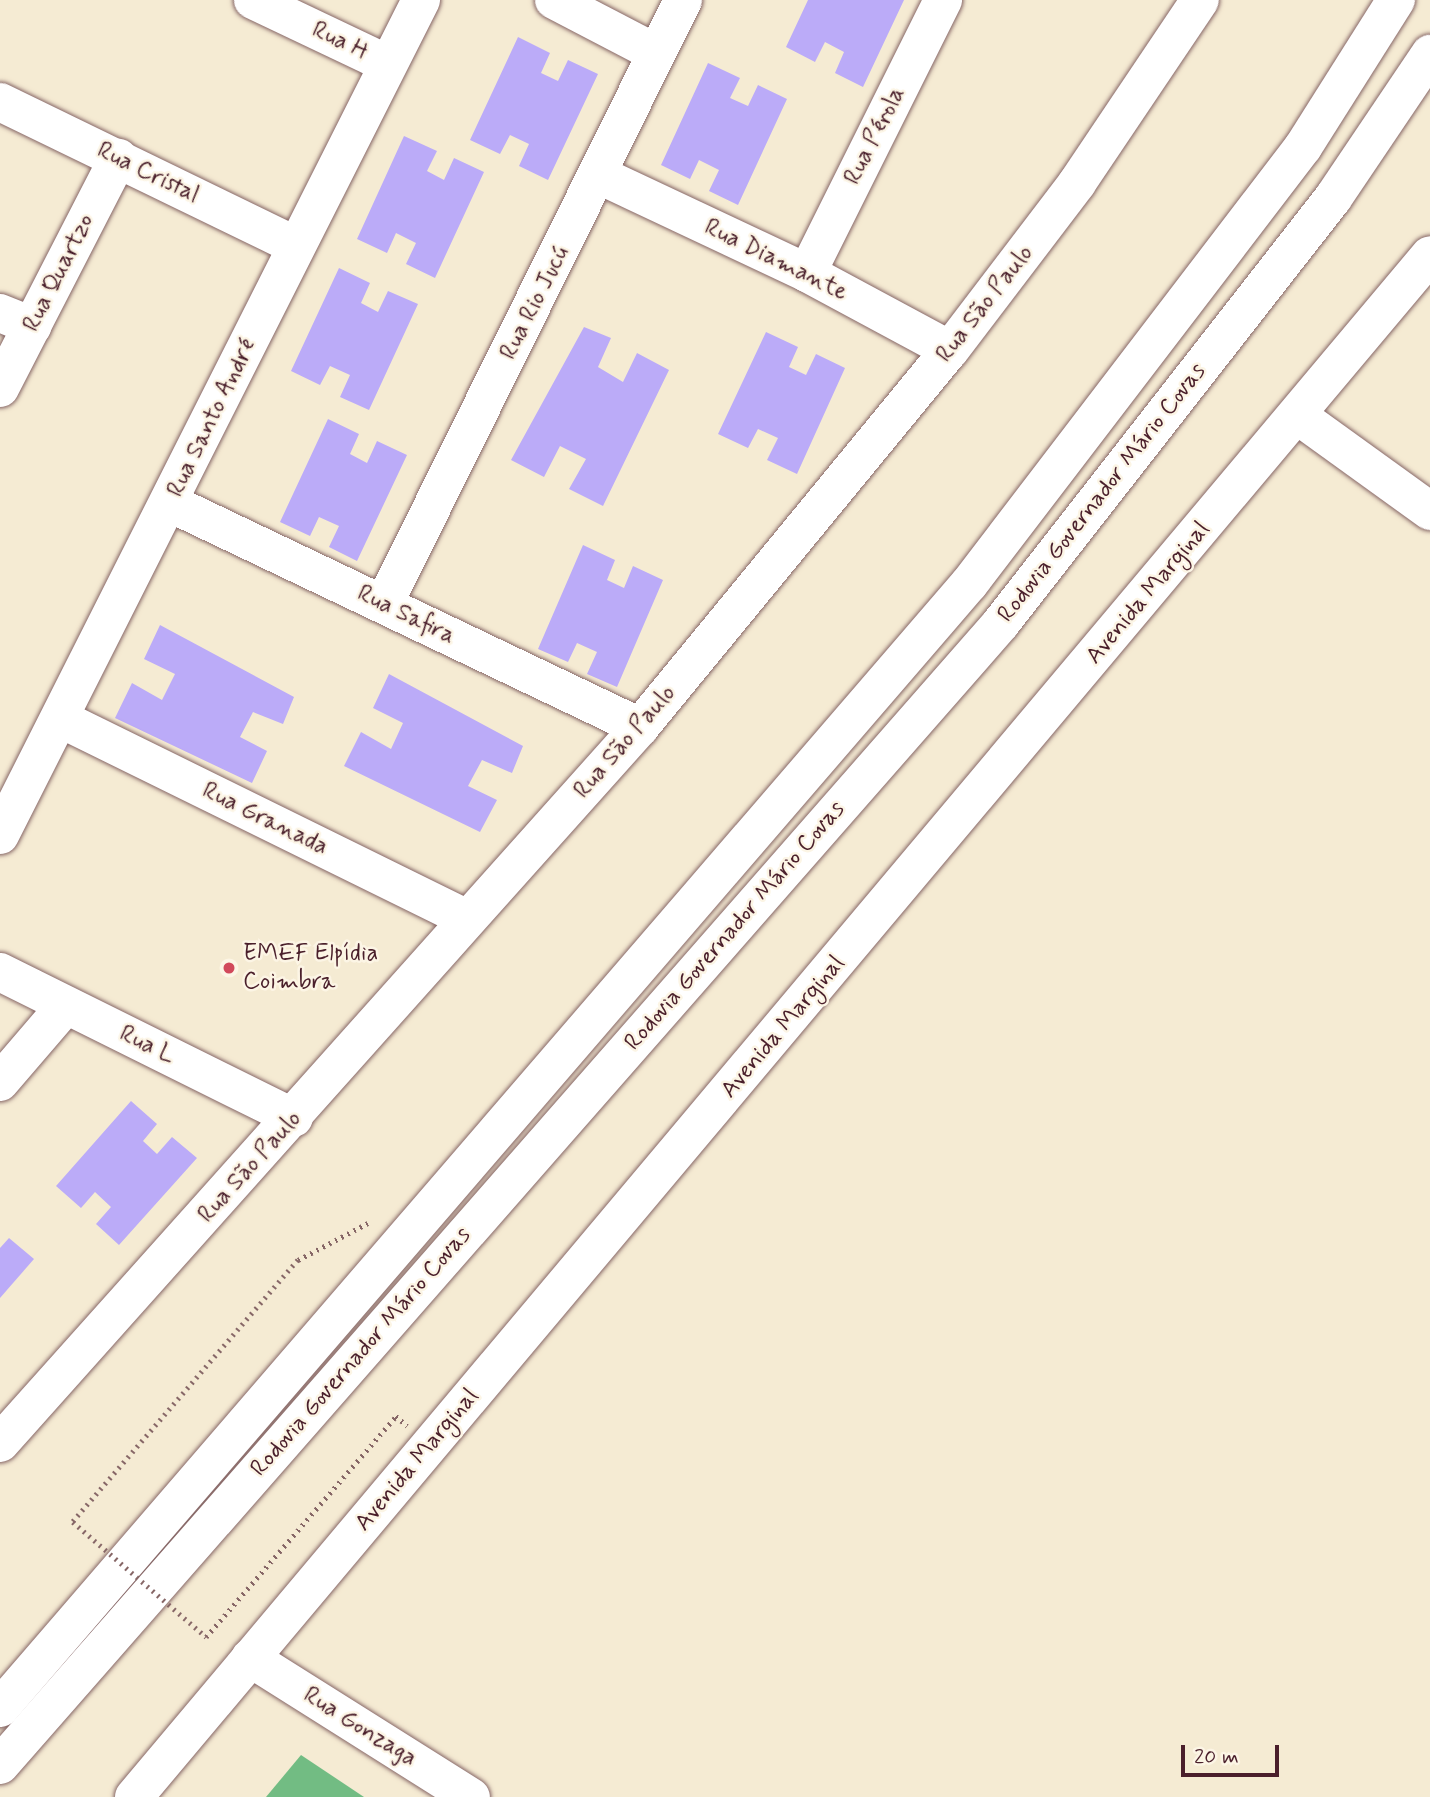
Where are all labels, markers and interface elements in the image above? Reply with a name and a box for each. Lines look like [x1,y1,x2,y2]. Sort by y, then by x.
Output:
street label: Rua H [307,16,373,66]
street label: Rua Pérola [838,82,912,190]
street label: Rua Cristal [92,136,204,210]
street label: Rua Quartzo [18,210,100,336]
street label: Rua Diamante [699,213,853,307]
street label: Rua Rio Jucú [494,241,576,365]
street label: Rua São Paulo [932,242,1038,366]
street label: Rua Santo André [162,335,262,501]
street label: Rodovia Governador Mário Covas [992,358,1212,628]
street label: Avenida Marginal [1079,515,1217,671]
street label: Rua Safira [353,579,459,651]
street label: Rua São Paulo [570,682,680,802]
street label: Rua Granada [197,776,333,862]
street label: Rodovia Governador Mário Covas [619,796,851,1056]
place label: EMEF Elpídia Coimbra [243,940,380,996]
street label: Avenida Marginal [714,949,852,1105]
marker: EMEF Elpídia Coimbra [221,960,237,976]
street label: Rua L [115,1019,179,1071]
street label: Rua São Paulo [194,1107,306,1227]
street label: Rodovia Governador Mário Covas [245,1222,477,1482]
street label: Avenida Marginal [348,1382,486,1538]
street label: Rua Gonzaga [297,1680,423,1774]
scale bar [1185,1730,1283,1774]
text: 20 m [1194,1743,1239,1771]

